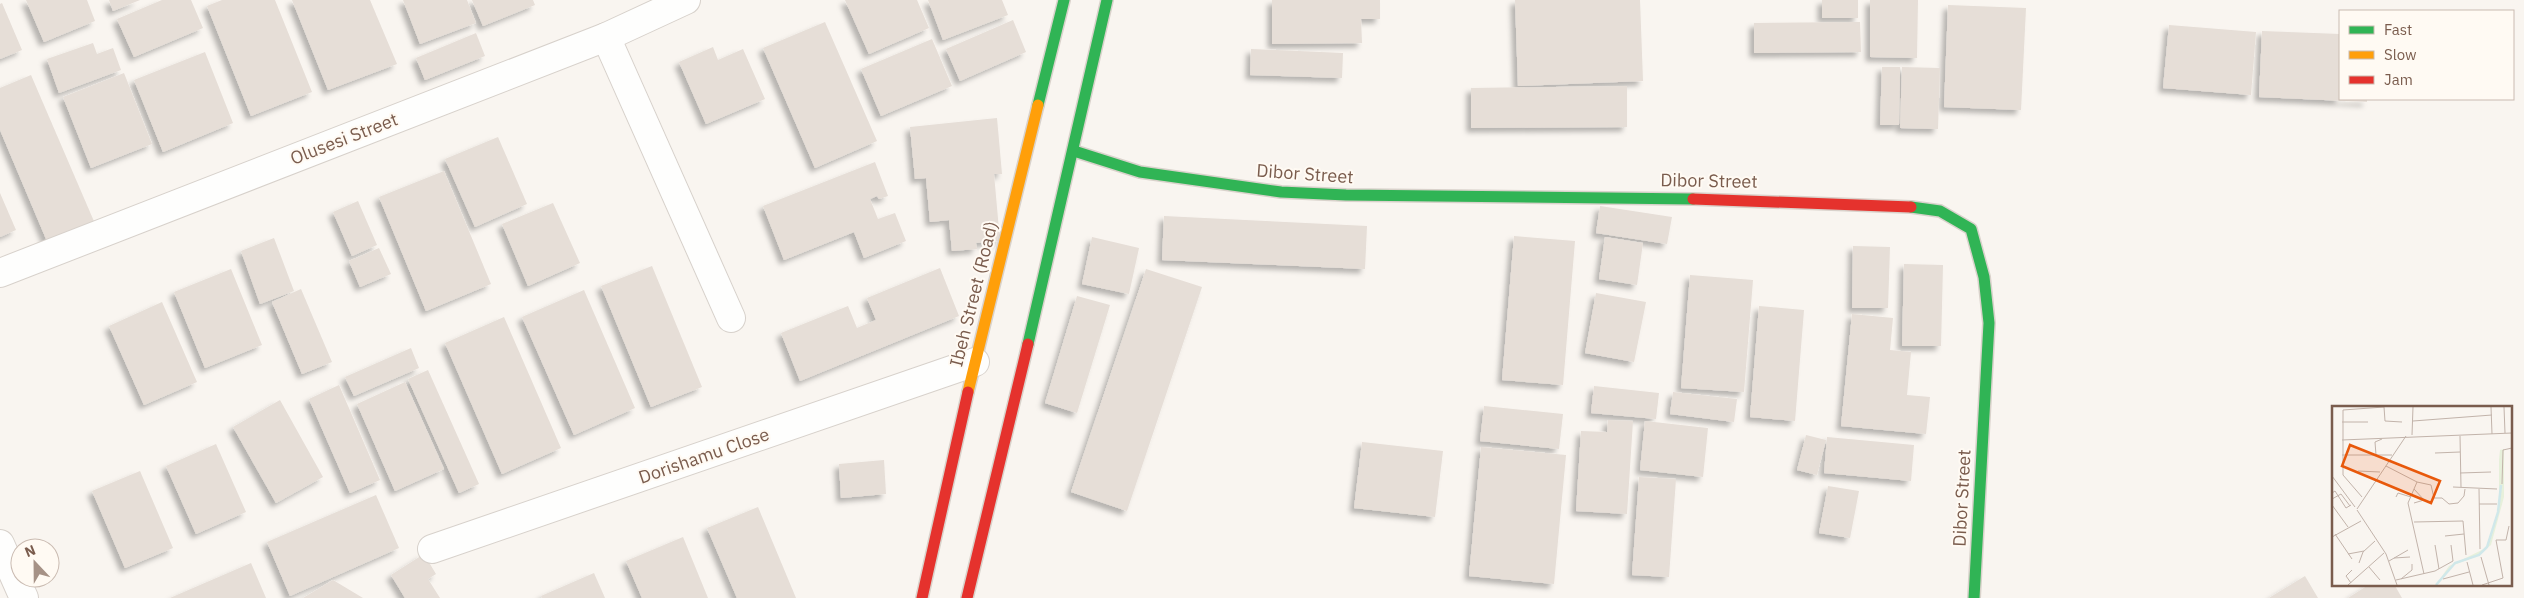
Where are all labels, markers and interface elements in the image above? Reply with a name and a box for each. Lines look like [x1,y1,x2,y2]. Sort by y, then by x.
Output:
legend [2339,10,2514,100]
text: Fast [2384,20,2412,39]
text: Slow [2384,45,2417,64]
text: Jam [2384,70,2413,89]
street label: Olusesi Street [287,107,401,170]
street label: Dibor Street [1256,159,1354,188]
street label: Dibor Street [1660,168,1758,193]
street label: Ibeh Street (Road) [944,219,1003,369]
inset map [2332,406,2512,586]
street label: Dorishamu Close [635,422,772,489]
street label: Dibor Street [1947,449,1976,547]
north arrow [10,538,60,588]
text: N [22,541,38,561]

